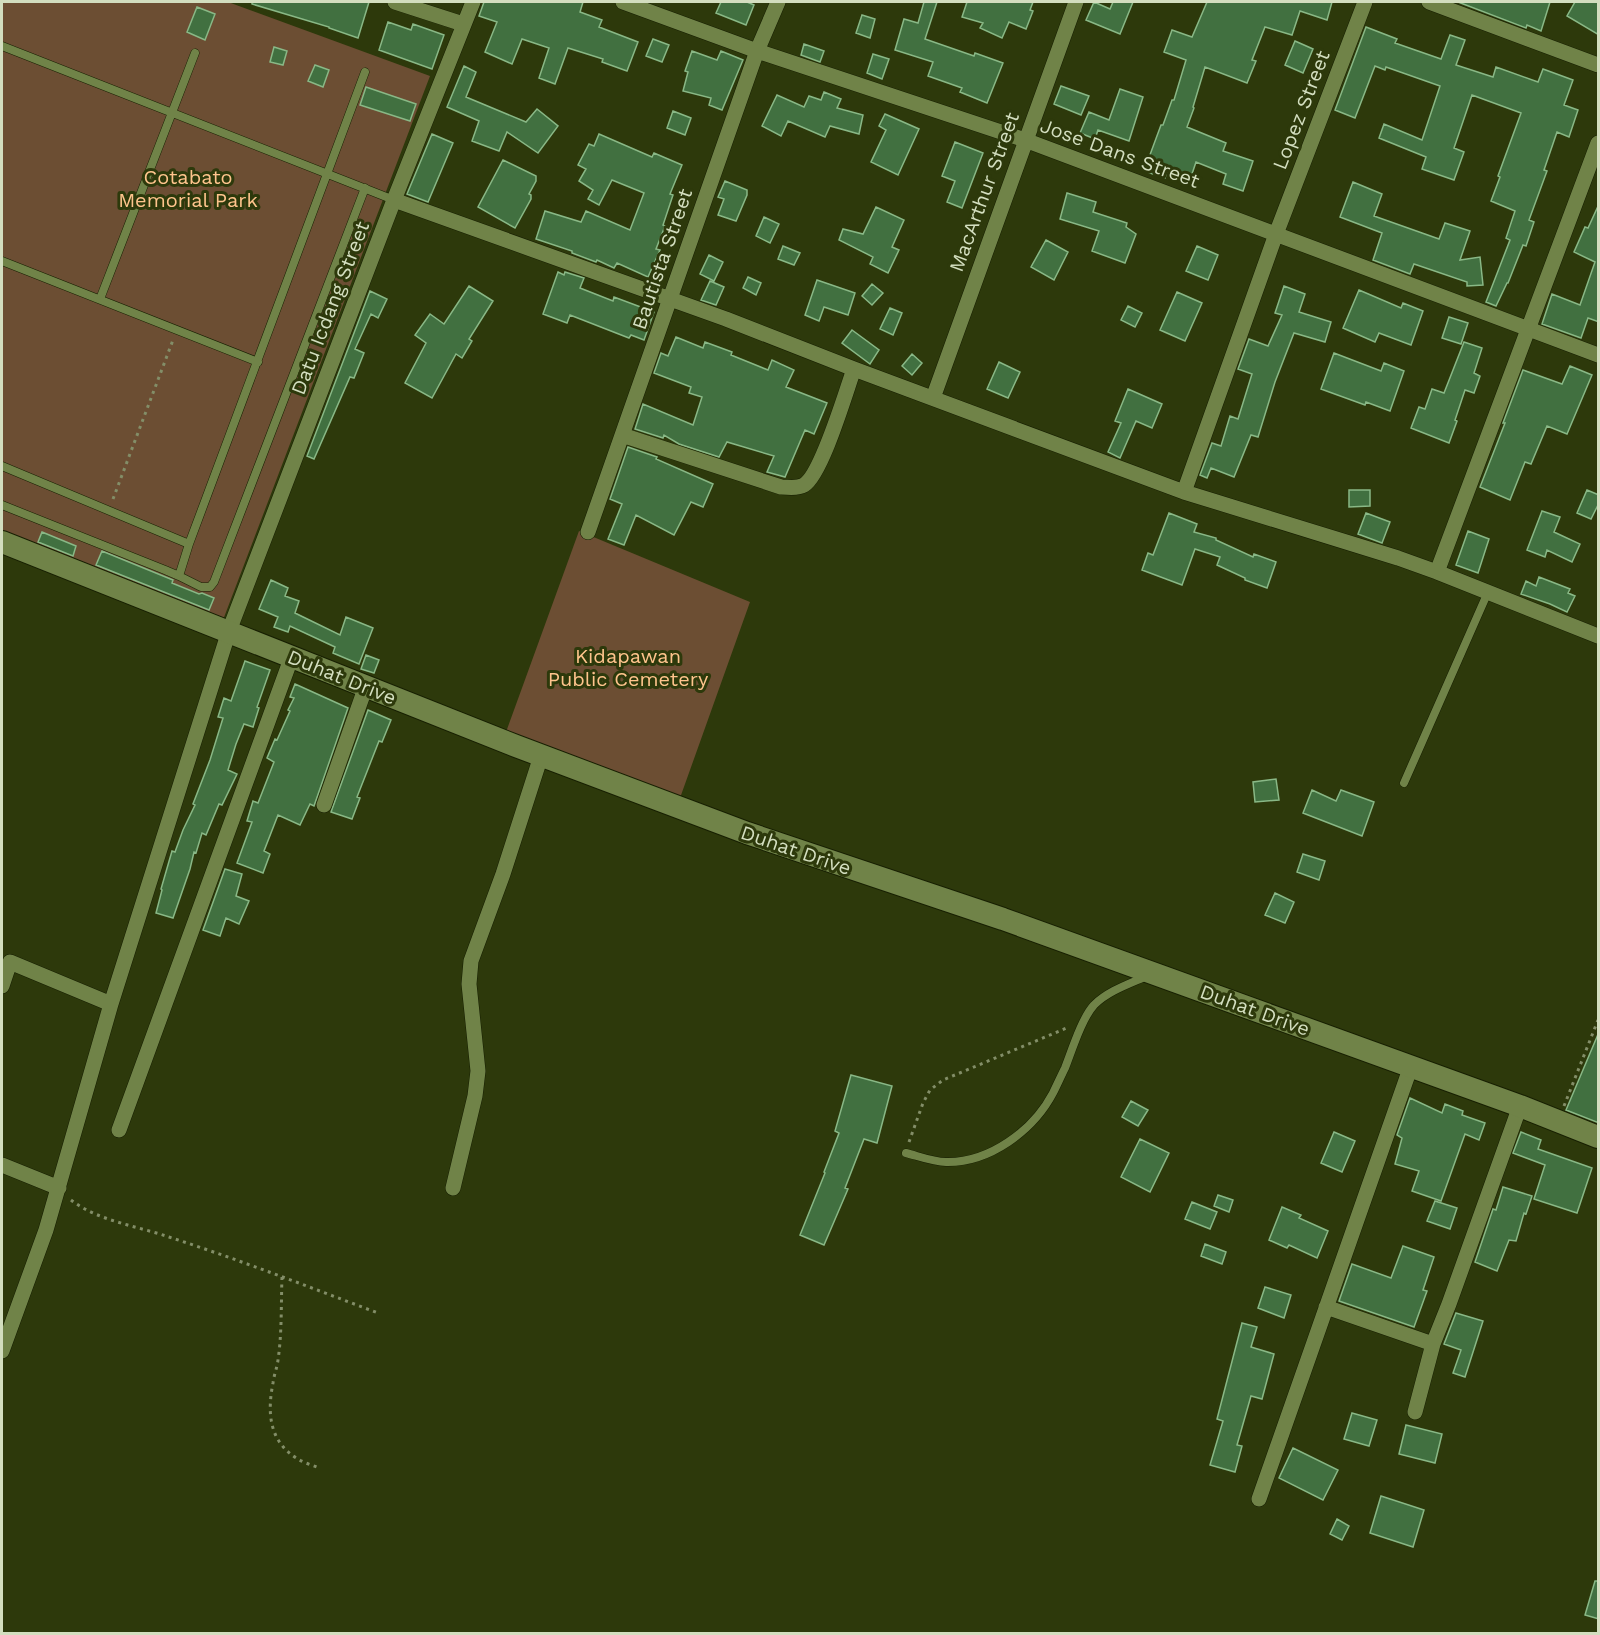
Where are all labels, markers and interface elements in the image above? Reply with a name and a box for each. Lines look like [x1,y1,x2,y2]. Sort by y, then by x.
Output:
street label: Lopez Street [1267,47,1335,173]
street label: MacArthur Street [944,108,1024,275]
street label: Jose Dans Street [1037,113,1203,193]
park label: Cotabato Memorial Park [118,165,258,212]
street label: Bautista Street [627,185,698,333]
street label: Datu Icdang Street [286,217,374,398]
street label: Duhat Drive [284,644,400,710]
park label: Kidapawan Public Cemetery [548,644,709,691]
street label: Duhat Drive [738,820,854,880]
street label: Duhat Drive [1197,979,1313,1041]

